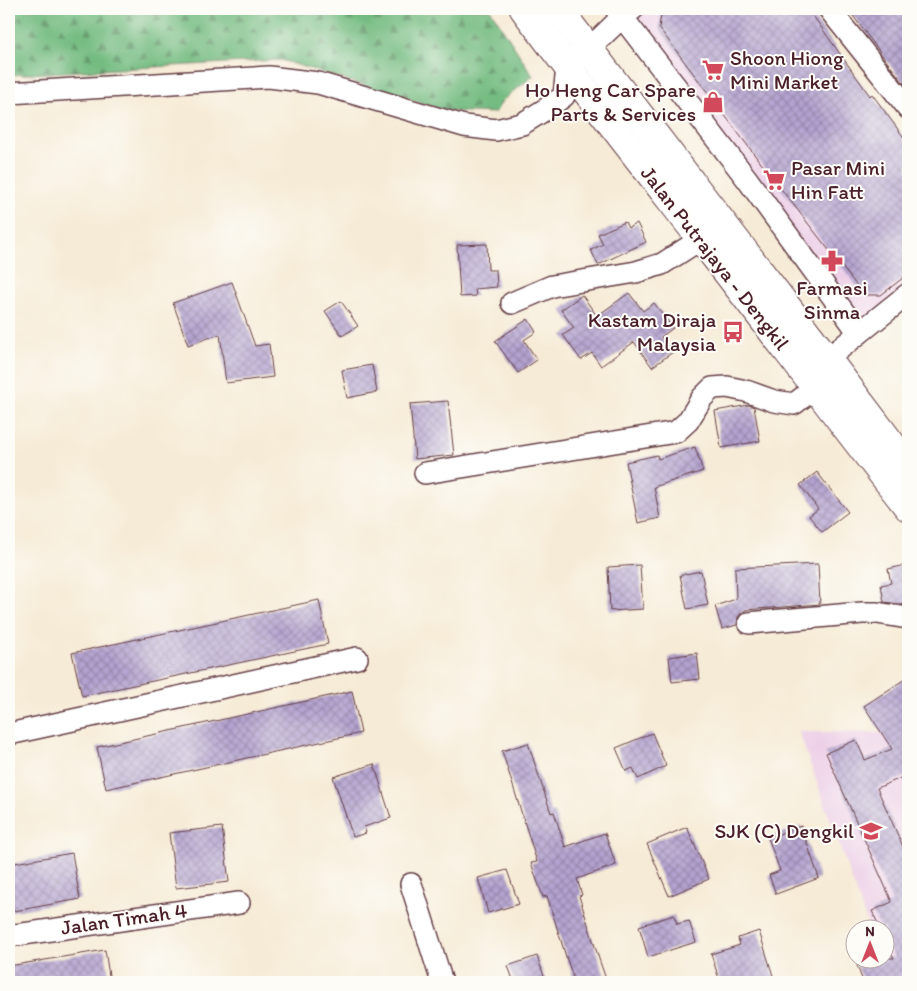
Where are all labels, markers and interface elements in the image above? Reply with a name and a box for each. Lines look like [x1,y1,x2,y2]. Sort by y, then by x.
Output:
place label: Shoon Hiong Mini Market [730,45,844,94]
supermarket icon: Shoon Hiong Mini Market [700,57,726,83]
place label: Ho Heng Car Spare Parts & Services [525,77,696,126]
shop icon: Ho Heng Car Spare Parts & Services [700,89,726,115]
place label: Pasar Mini Hin Fatt [791,155,885,204]
street label: Jalan Putrajaya - Dengkil [636,161,795,355]
supermarket icon: Pasar Mini Hin Fatt [761,167,787,193]
pharmacy icon: Farmasi Sinma [819,248,845,274]
place label: Farmasi Sinma [796,275,868,324]
place label: Kastam Diraja Malaysia [588,307,716,356]
bus stop icon: Kastam Diraja Malaysia [720,319,746,345]
place label: SJK (C) Dengkil [714,818,854,843]
school or university icon: SJK (C) Dengkil [858,818,884,844]
street label: Jalan Timah 4 [59,897,189,940]
north arrow [844,918,894,968]
text: N [865,923,875,940]

